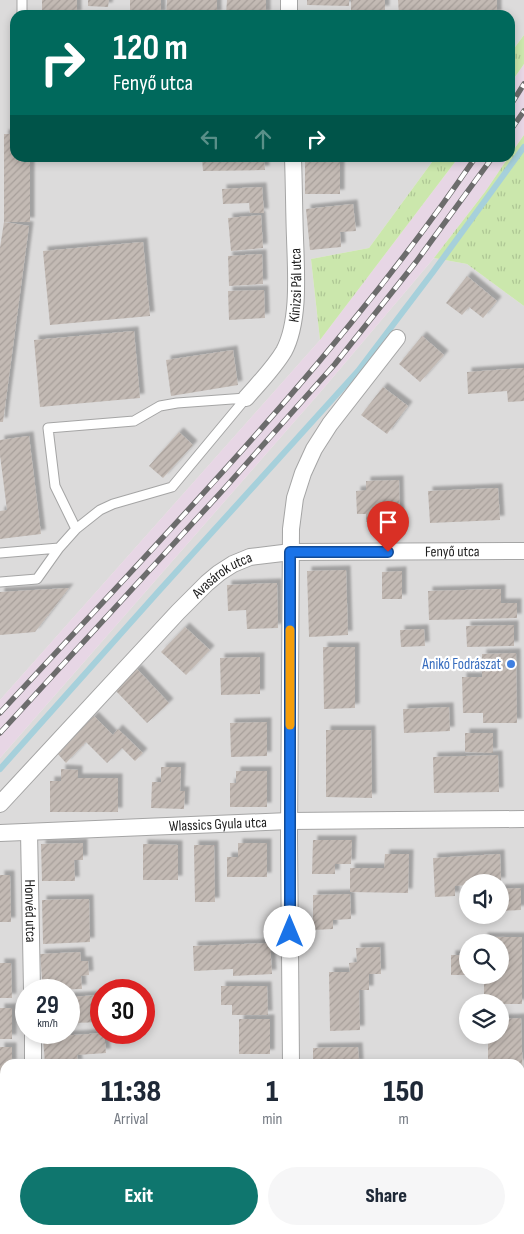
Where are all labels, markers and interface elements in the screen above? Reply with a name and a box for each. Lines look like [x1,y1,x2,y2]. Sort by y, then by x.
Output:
text: 120 m [113,27,188,70]
icon: right [30,30,95,95]
text: Fenyő utca [113,70,193,97]
icon: left [196,125,224,153]
icon: ahead [249,125,277,153]
icon: right [302,125,330,153]
street label: Kinizsi Pál utca [284,247,306,324]
pin [367,501,409,552]
icon: arrive [374,508,402,536]
street label: Fenyő utca [425,542,480,561]
street label: Avasárok utca [187,548,255,603]
place label: Anikó Fodrászat [421,655,501,674]
marker: Anikó Fodrászat [505,658,517,670]
street label: Wlassics Gyula utca [168,812,267,835]
map controls [459,874,509,1044]
button: sound [459,874,509,924]
street label: Honvéd utca [20,879,41,943]
position arrow [263,905,315,957]
button: search [459,934,509,984]
speed limit sign: 30 [90,979,155,1044]
text: 29 [36,990,59,1021]
button: layers [459,994,509,1044]
text: km/h [37,1016,58,1031]
text: 11:38 [101,1074,161,1110]
text: 1 [266,1074,278,1110]
text: 150 [383,1074,424,1110]
text: Arrival [114,1110,148,1129]
text: min [262,1110,282,1129]
text: m [399,1110,409,1129]
button: Exit [20,1167,258,1225]
button: Share [268,1167,505,1225]

